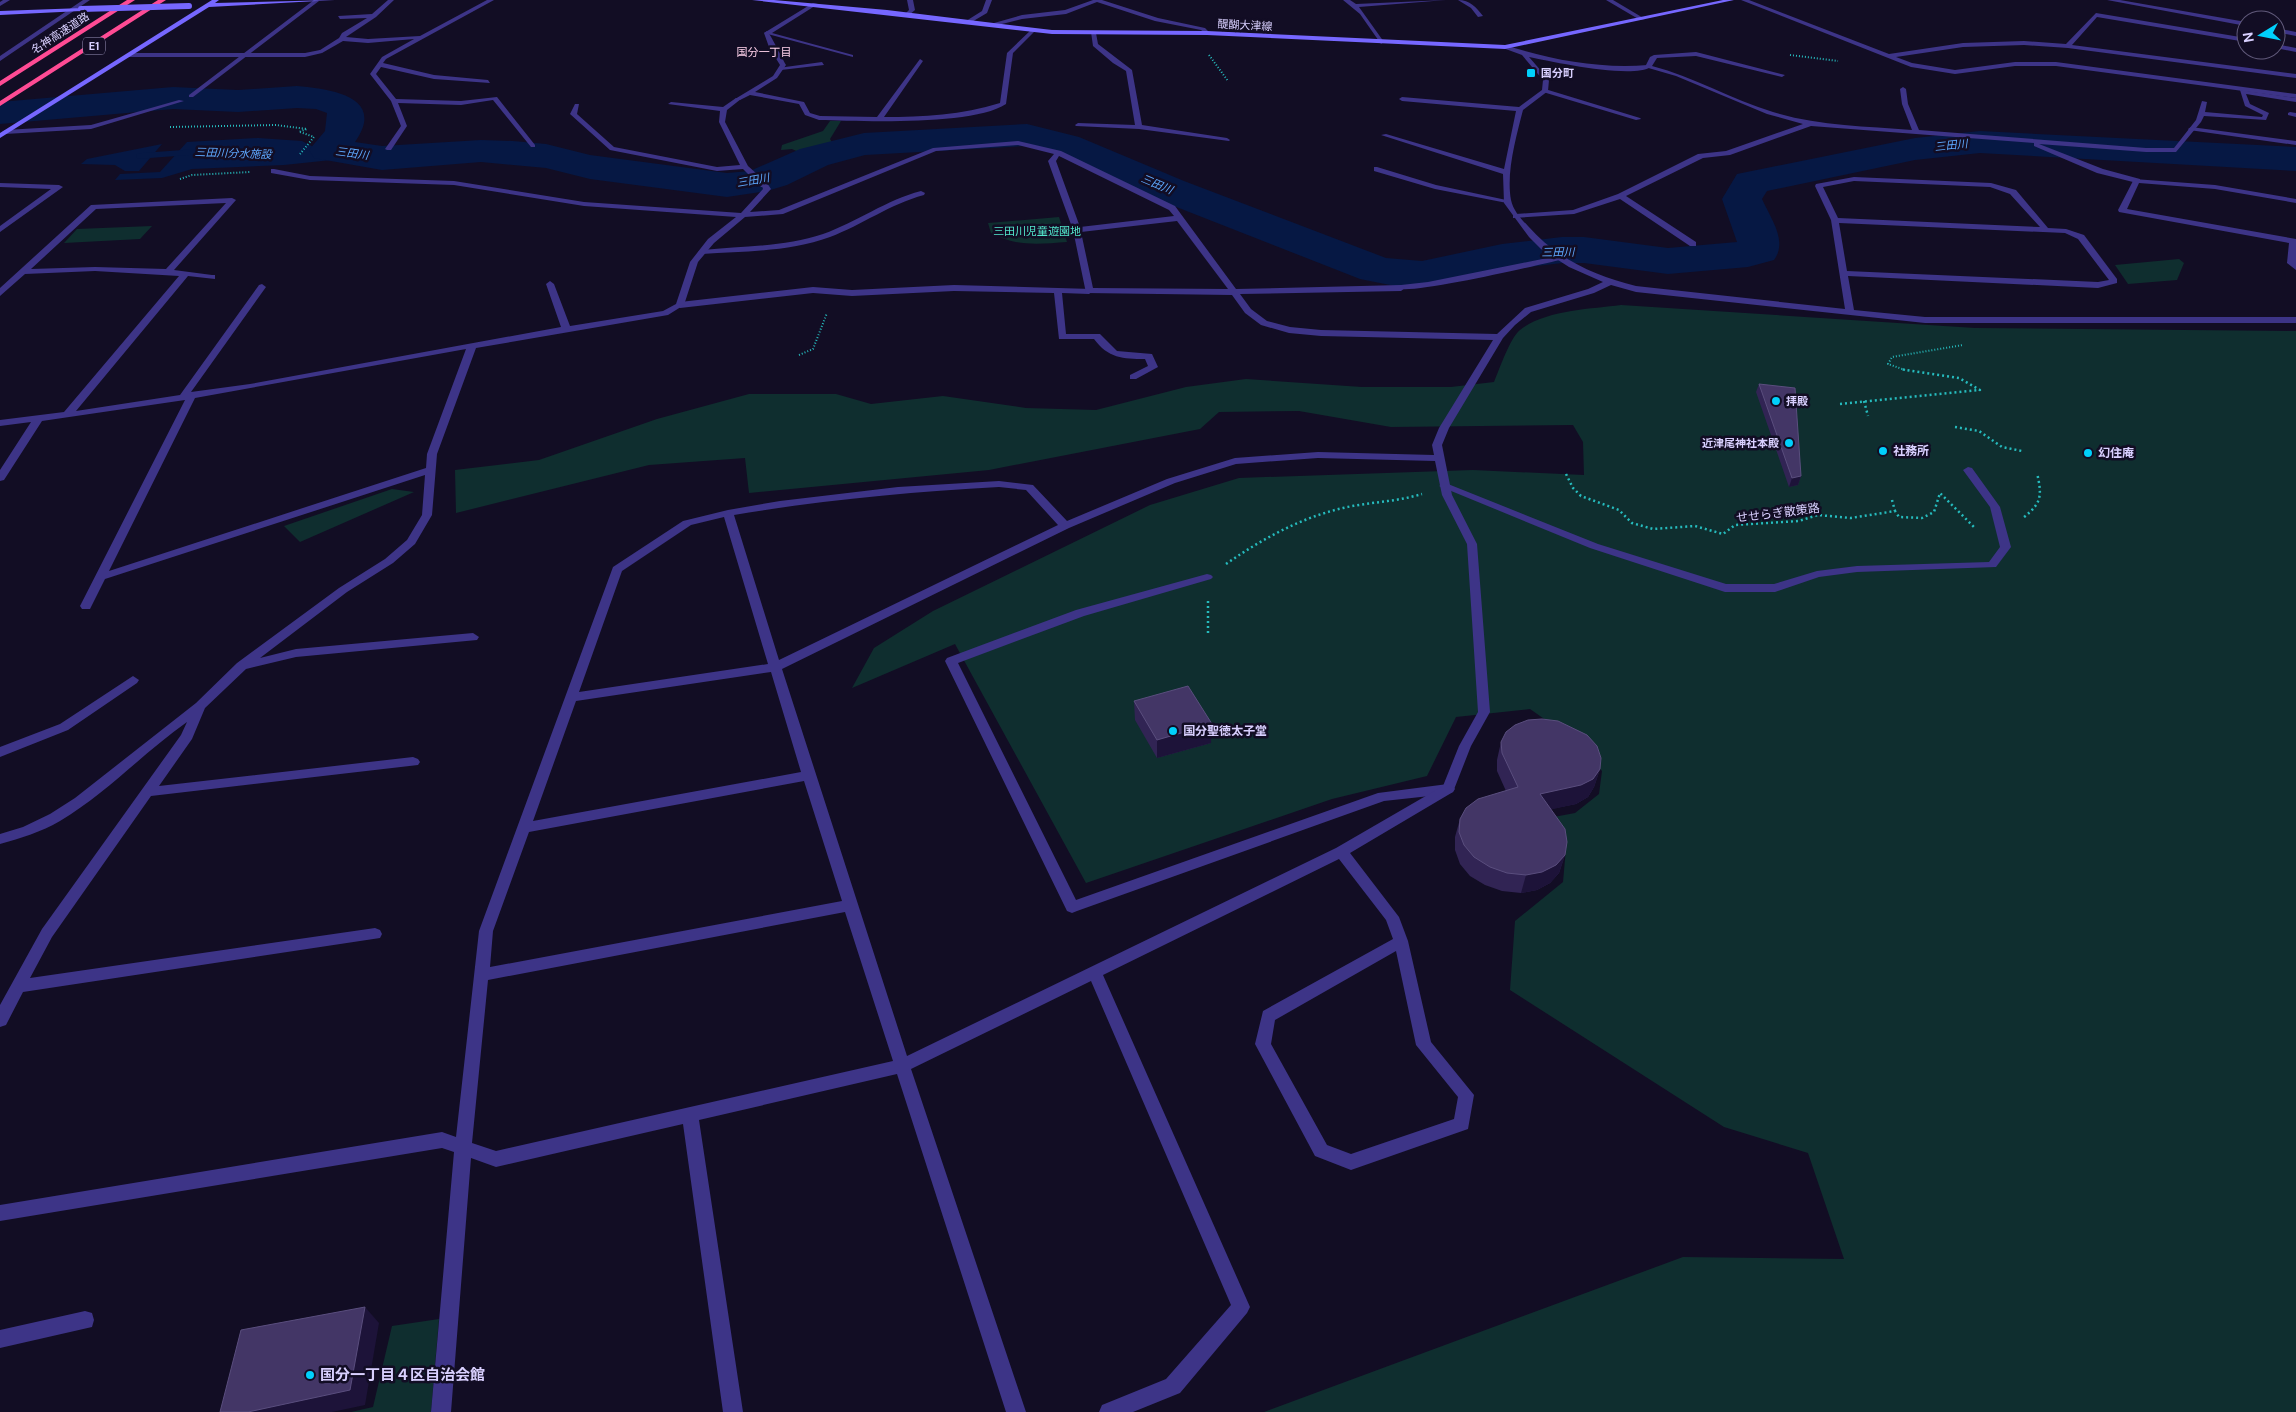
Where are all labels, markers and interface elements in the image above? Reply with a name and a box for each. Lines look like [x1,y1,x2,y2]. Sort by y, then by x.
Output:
street label: 名神高速道路 [29,9,91,57]
north arrow [2236,10,2286,60]
street label: 醍醐大津線 [1217,17,1273,33]
text: N [2238,31,2258,44]
road number: E1 [83,37,105,54]
district label: 国分一丁目 [737,45,792,59]
place label: 国分町 [1541,66,1574,80]
marker: 国分町 [1525,67,1537,79]
water label: 三田川 [1934,136,1969,154]
water label: 三田川 [335,144,370,162]
water label: 三田川分水施設 [194,145,274,161]
water label: 三田川 [736,170,771,190]
water label: 三田川 [1139,171,1176,197]
park label: 三田川児童遊園地 [993,224,1081,238]
water label: 三田川 [1541,245,1576,259]
place label: 拝殿 [1786,394,1808,408]
marker: 拝殿 [1770,395,1782,407]
place label: 近津尾神社本殿 [1702,436,1779,450]
marker: 近津尾神社本殿 [1783,437,1795,449]
place label: 社務所 [1893,443,1929,459]
marker: 社務所 [1877,445,1889,457]
place label: 幻住庵 [2098,445,2134,461]
marker: 幻住庵 [2082,447,2094,459]
street label: せせらぎ散策路 [1735,500,1821,526]
place label: 国分聖徳太子堂 [1183,723,1267,739]
marker: 国分聖徳太子堂 [1167,725,1179,737]
place label: 国分一丁目４区自治会館 [320,1365,485,1385]
marker: 国分一丁目４区自治会館 [304,1369,316,1381]

